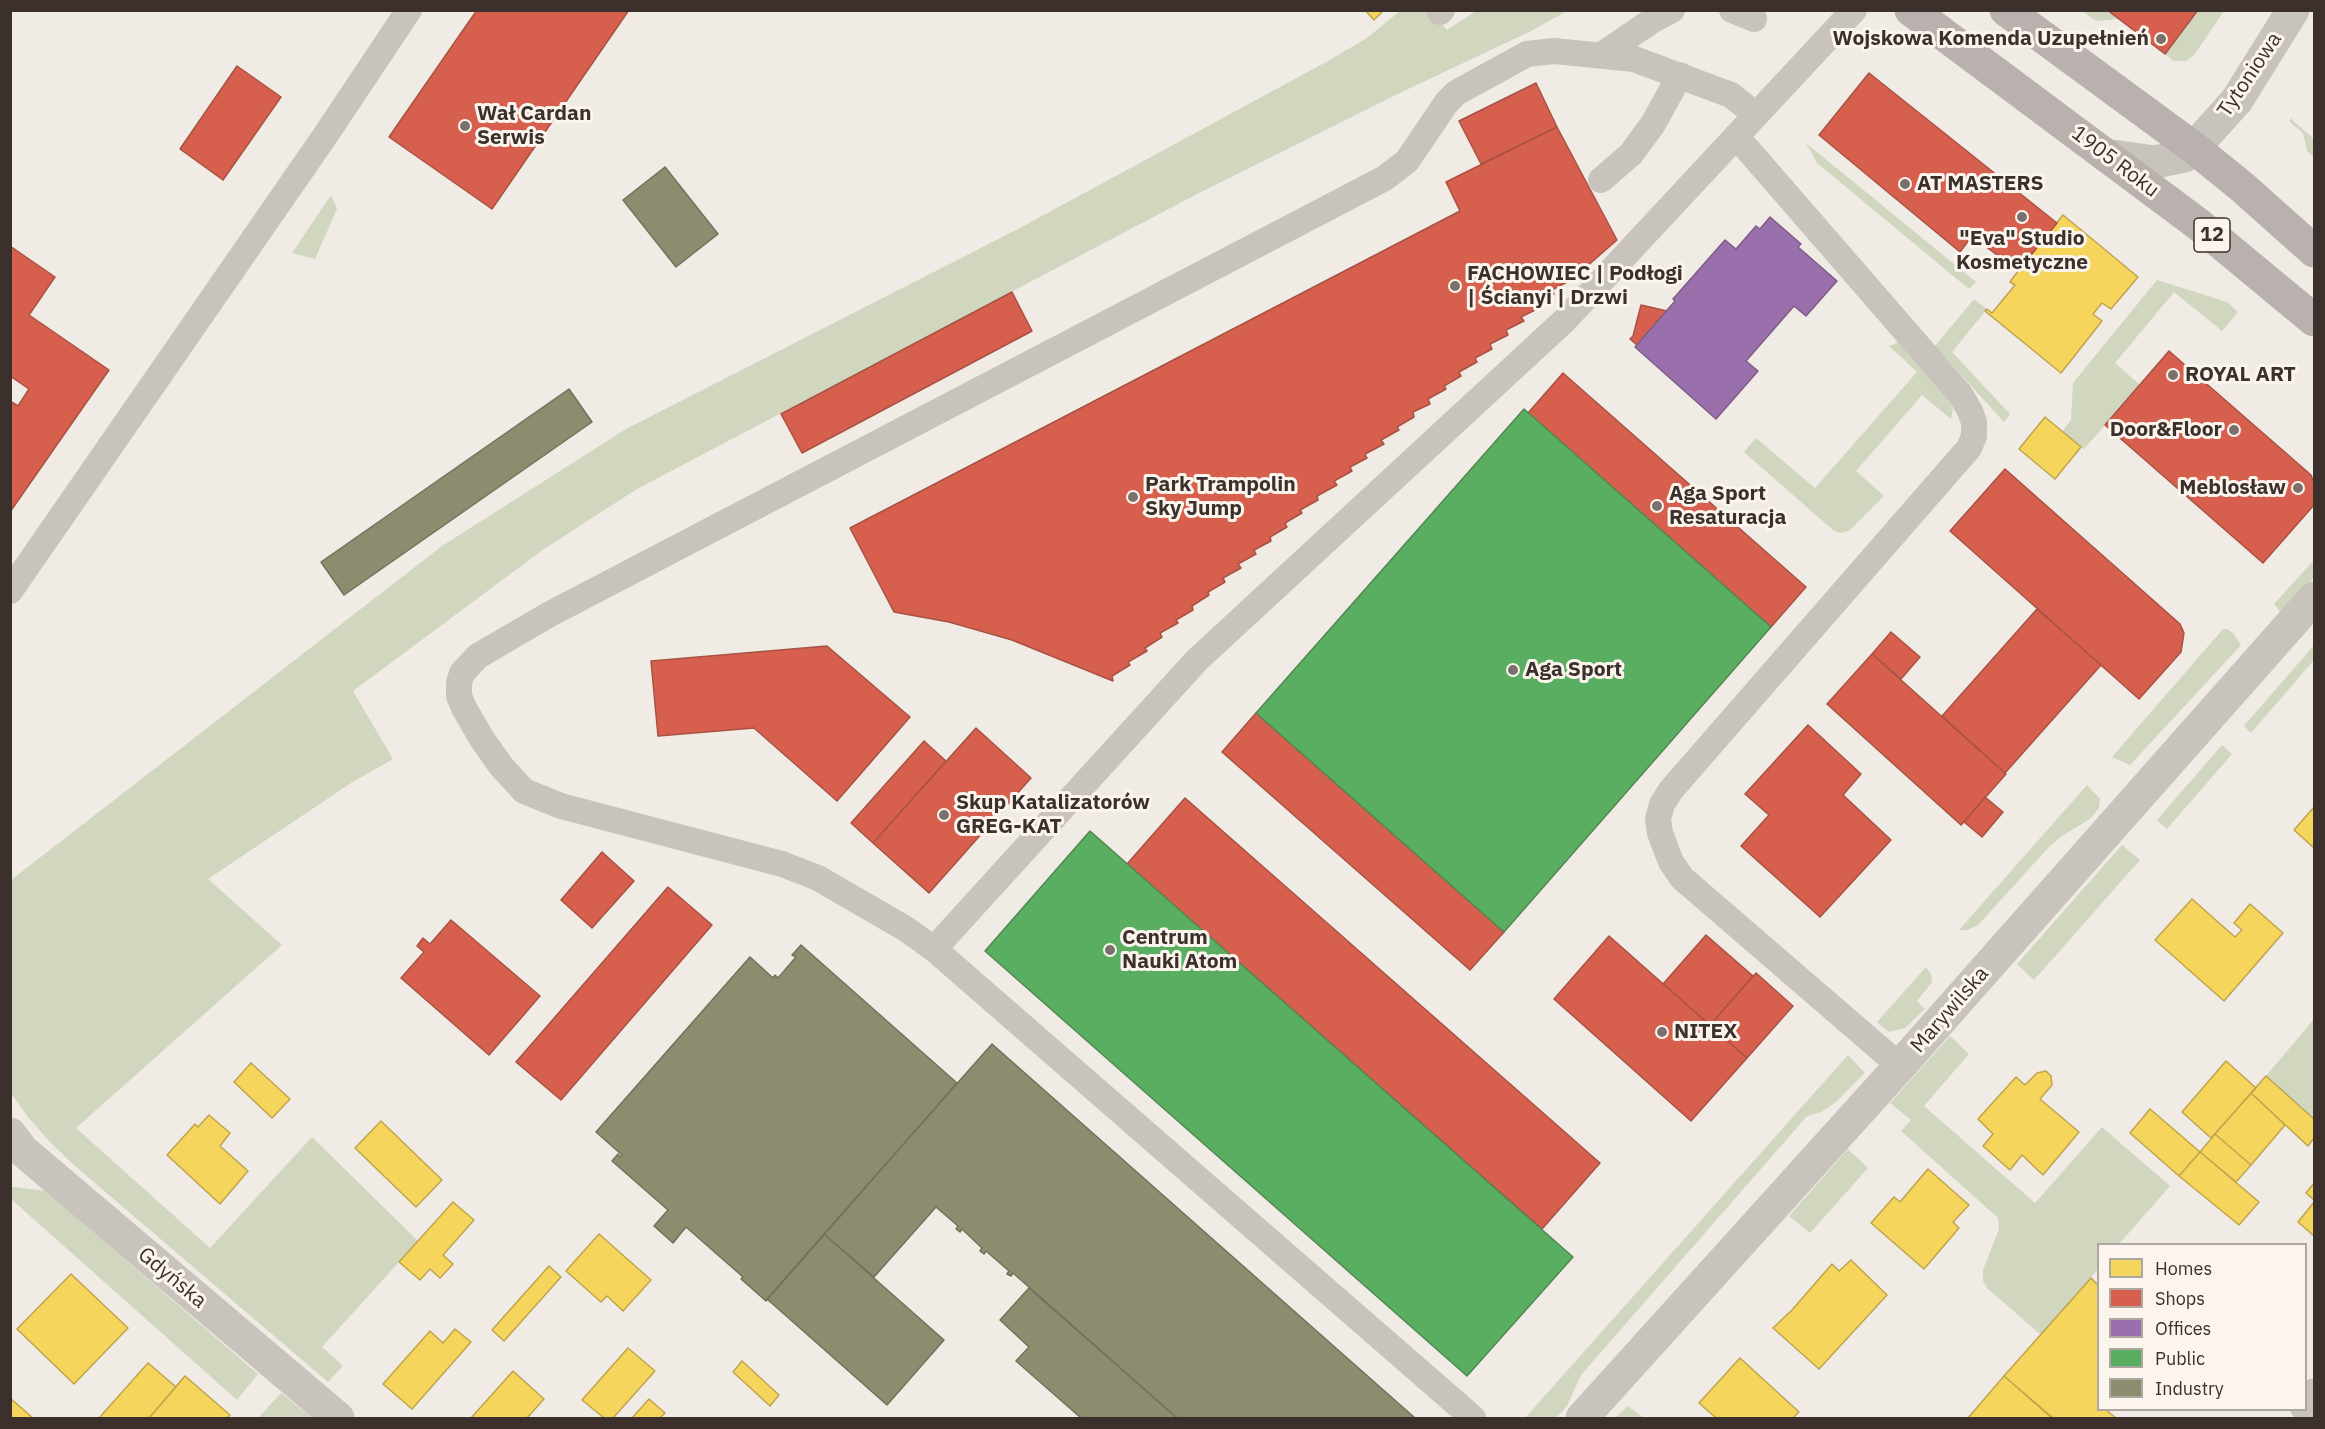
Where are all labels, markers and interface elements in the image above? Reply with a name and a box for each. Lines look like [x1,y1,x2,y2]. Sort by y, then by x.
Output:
place label: Wojskowa Komenda Uzupełnień [1833,26,2149,52]
street label: Tytoniowa [2213,28,2287,122]
marker: Wojskowa Komenda Uzupełnień [2154,32,2168,46]
place label: Wał Cardan Serwis [477,101,592,151]
marker: Wał Cardan Serwis [458,119,472,133]
street label: 1905 Roku [2066,121,2164,203]
place label: AT MASTERS [1917,171,2044,197]
marker: AT MASTERS [1898,177,1912,191]
marker: "Eva" Studio Kosmetyczne [2015,210,2029,224]
road number: 12 [2194,218,2230,252]
place label: "Eva" Studio Kosmetyczne [1956,226,2088,276]
place label: FACHOWIEC | Podłogi | Ścianyi | Drzwi [1467,261,1683,311]
marker: FACHOWIEC | Podłogi | Ścianyi | Drzwi [1448,279,1462,293]
place label: ROYAL ART [2185,362,2296,388]
marker: ROYAL ART [2166,368,2180,382]
place label: Door&Floor [2110,417,2222,443]
marker: Door&Floor [2227,423,2241,437]
place label: Park Trampolin Sky Jump [1145,472,1296,522]
place label: Meblosław [2179,475,2286,501]
place label: Aga Sport Resaturacja [1669,481,1787,531]
marker: Meblosław [2291,481,2305,495]
marker: Park Trampolin Sky Jump [1126,490,1140,504]
marker: Aga Sport Resaturacja [1650,499,1664,513]
place label: Aga Sport [1525,657,1622,683]
marker: Aga Sport [1506,663,1520,677]
place label: Skup Katalizatorów GREG-KAT [956,790,1150,840]
marker: Skup Katalizatorów GREG-KAT [937,808,951,822]
place label: Centrum Nauki Atom [1122,925,1237,975]
marker: Centrum Nauki Atom [1103,943,1117,957]
street label: Marywilska [1906,962,1994,1058]
place label: NITEX [1674,1019,1737,1045]
marker: NITEX [1655,1025,1669,1039]
street label: Gdyńska [133,1242,211,1314]
legend [2097,1243,2307,1411]
text: Homes [2155,1257,2212,1280]
text: Shops [2155,1287,2205,1310]
text: Offices [2155,1317,2211,1340]
text: Public [2155,1347,2205,1370]
text: Industry [2155,1377,2224,1400]

